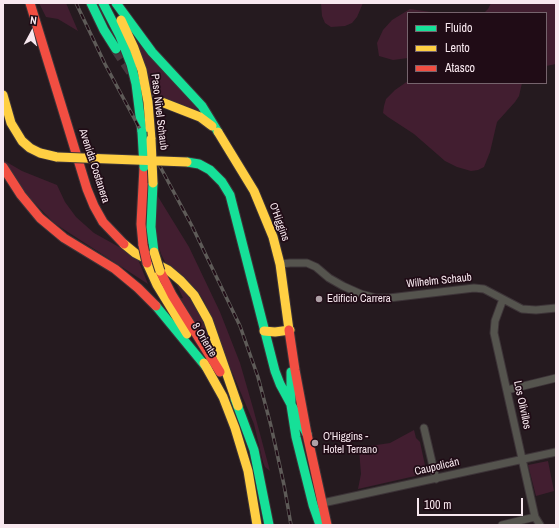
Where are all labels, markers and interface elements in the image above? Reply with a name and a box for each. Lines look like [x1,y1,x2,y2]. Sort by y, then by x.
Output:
north arrow [12,12,52,52]
legend [407,12,547,84]
text: N [29,13,38,27]
text: Fluido [445,20,472,36]
text: Lento [445,40,470,56]
text: Atasco [445,60,475,76]
street label: Paso Nivel Schaub [148,73,170,151]
street label: Avenida Costanera [76,127,112,205]
street label: O'Higgins [266,201,292,243]
street label: Wilhelm Schaub [406,271,472,291]
place label: Edificio Carrera [327,292,391,306]
marker: Edificio Carrera [314,294,324,304]
street label: 8 Oriente [189,320,219,360]
street label: Los Olivillos [510,380,534,430]
place label: O'Higgins - Hotel Terrano [323,430,377,456]
marker: O'Higgins - Hotel Terrano [310,438,320,448]
street label: Caupolicán [413,455,461,479]
scale bar [419,490,525,516]
text: 100 m [424,497,451,513]

